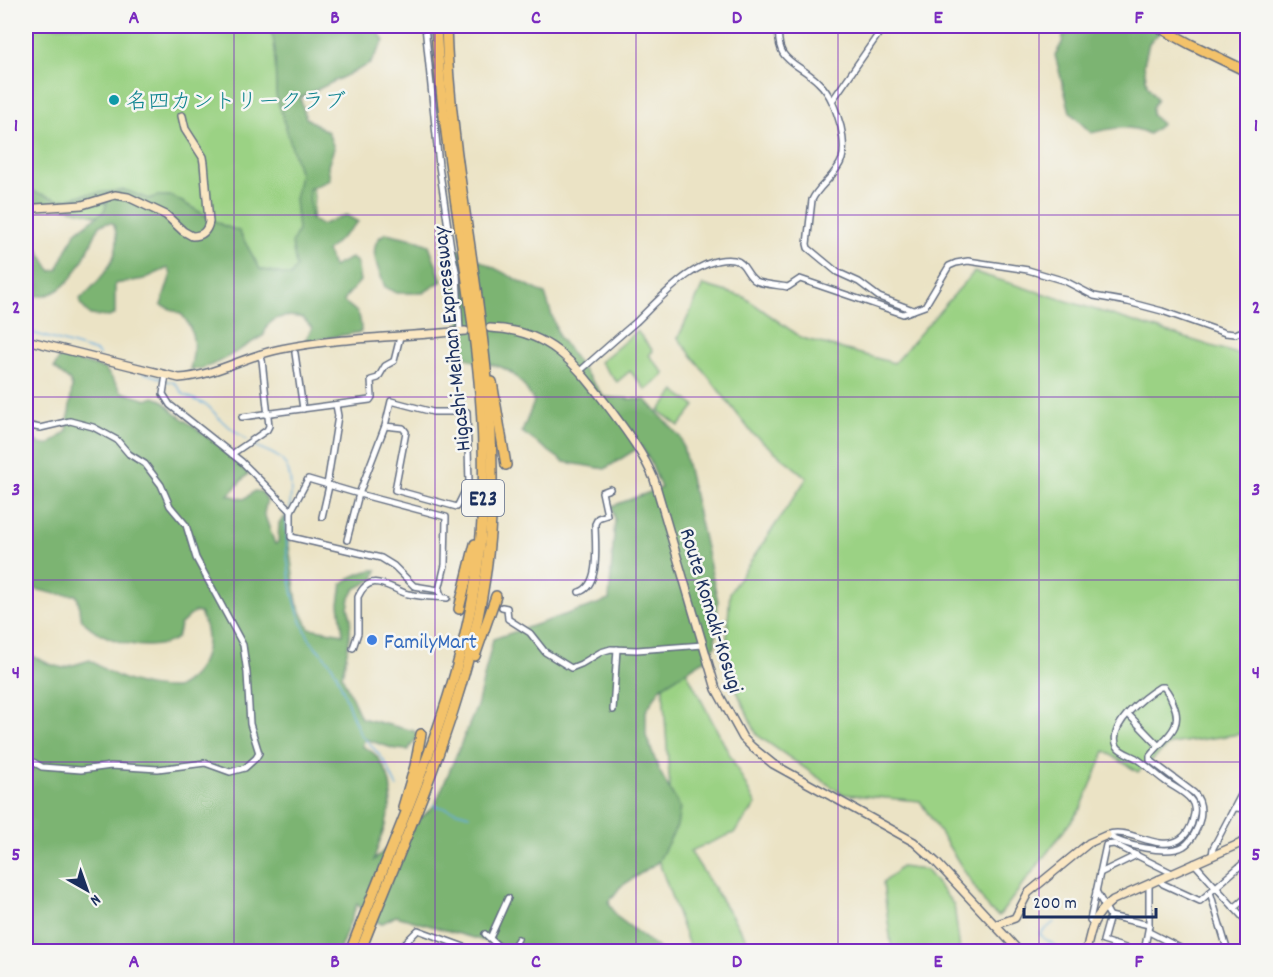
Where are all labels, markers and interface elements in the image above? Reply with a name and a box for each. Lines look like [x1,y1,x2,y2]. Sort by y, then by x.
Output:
text: A [129,5,140,33]
text: B [330,5,340,33]
text: C [531,5,541,33]
text: D [732,5,743,33]
text: E [933,5,943,33]
text: F [1135,5,1145,33]
place label: 名四カントリークラブ [126,88,346,119]
marker: 名四カントリークラブ [107,93,121,107]
text: 1 [14,113,18,141]
text: 1 [1254,113,1258,141]
street label: Higashi-Meihan Expressway [426,223,481,453]
text: 2 [12,295,20,323]
text: 2 [1252,295,1260,323]
text: 3 [12,477,20,505]
text: 3 [1252,477,1260,505]
road number: E23 [462,480,504,516]
street label: Route Komaki-Kosugi [670,525,749,697]
place label: FamilyMart [384,628,477,659]
marker: FamilyMart [365,633,379,647]
text: 4 [12,660,20,688]
text: 4 [1252,660,1260,688]
text: 5 [11,842,21,870]
text: 5 [1251,842,1261,870]
north arrow [57,860,117,920]
scale bar [1024,881,1156,919]
text: N [85,888,105,911]
text: 200 m [1033,892,1077,917]
text: A [129,949,140,977]
text: B [330,949,340,977]
text: C [531,949,541,977]
text: D [732,949,743,977]
text: E [933,949,943,977]
text: F [1135,949,1145,977]

